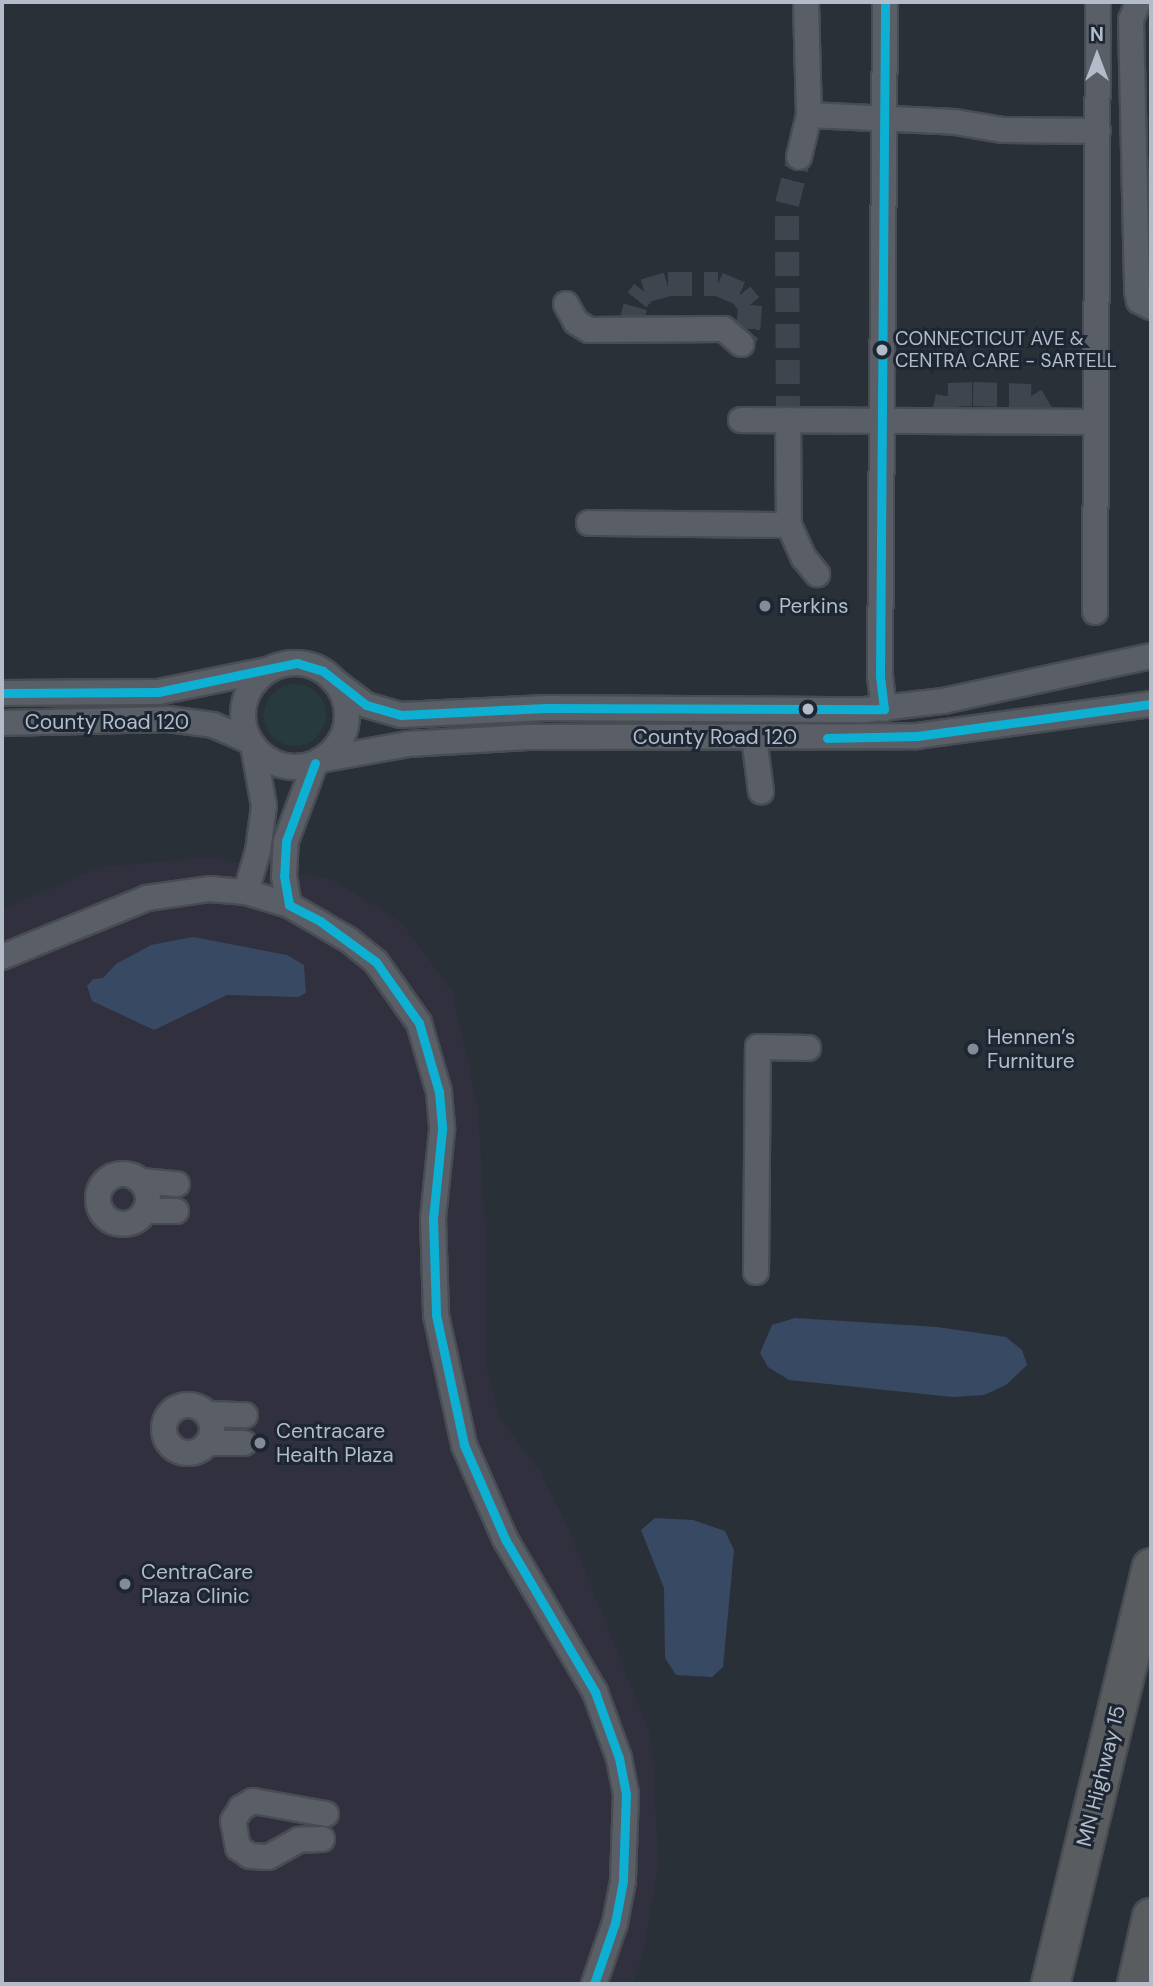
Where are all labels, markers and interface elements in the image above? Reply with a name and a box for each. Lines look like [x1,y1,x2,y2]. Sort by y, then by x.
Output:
north arrow [1062,21,1132,91]
text: N [1090,22,1104,47]
place label: CONNECTICUT AVE & CENTRA CARE - SARTELL [895,328,1117,372]
marker: CONNECTICUT AVE & CENTRA CARE - SARTELL [875,343,889,357]
place label: Perkins [779,593,848,619]
marker: Perkins [757,598,773,614]
unlabelled marker [801,702,815,716]
street label: County Road 120 [25,709,189,735]
street label: County Road 120 [633,724,797,750]
place label: Hennen’s Furniture [987,1024,1075,1074]
marker: Hennen’s Furniture [965,1041,981,1057]
place label: Centracare Health Plaza [276,1418,394,1468]
marker: Centracare Health Plaza [250,1433,270,1453]
place label: CentraCare Plaza Clinic [141,1559,253,1609]
marker: CentraCare Plaza Clinic [115,1574,135,1594]
street label: MN Highway 15 [1071,1703,1131,1849]

